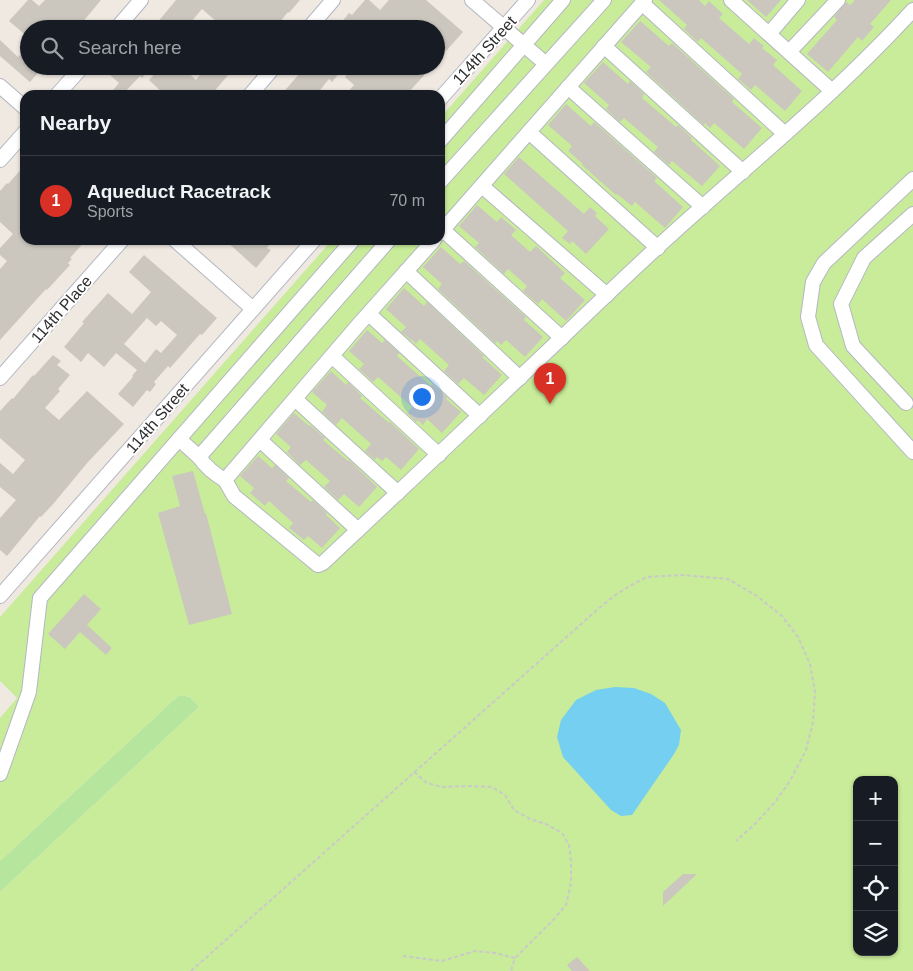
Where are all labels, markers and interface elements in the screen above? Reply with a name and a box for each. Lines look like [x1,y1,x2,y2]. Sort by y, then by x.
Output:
street label: 114th Street [449,12,520,88]
search box [20,20,445,75]
icon: search [38,34,66,62]
text: Search here [78,37,182,58]
text: Nearby [40,111,111,134]
text: Aqueduct Racetrack [87,181,271,202]
text: 1 [52,192,60,209]
text: 70 m [389,192,425,209]
text: Sports [87,203,133,220]
street label: 114th Place [28,272,95,346]
pin: 1 [534,363,566,404]
street label: 114th Street [123,380,192,456]
your location [409,384,435,410]
map controls [853,776,898,956]
button: + [853,776,898,821]
button: − [853,821,898,866]
button: locate [853,866,898,911]
button: layers [853,911,898,956]

